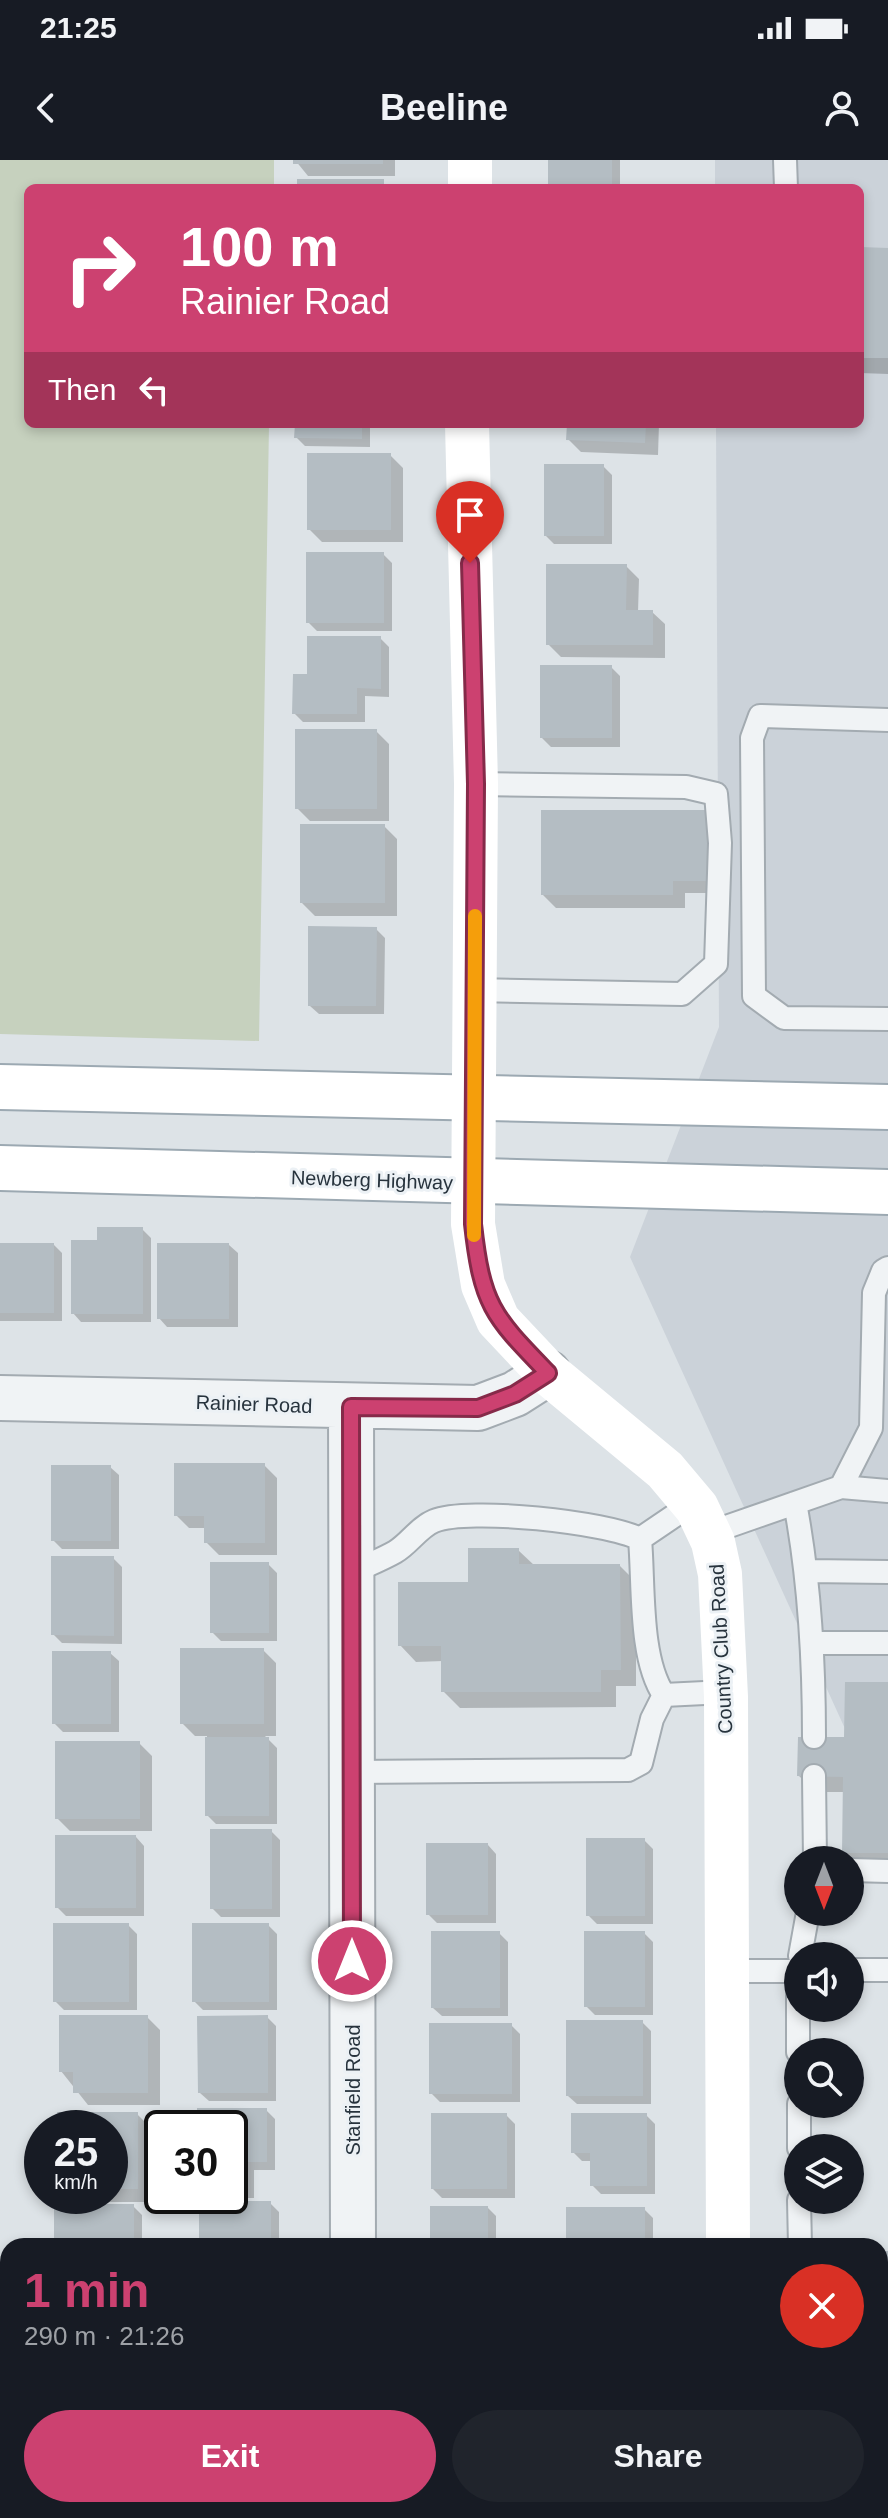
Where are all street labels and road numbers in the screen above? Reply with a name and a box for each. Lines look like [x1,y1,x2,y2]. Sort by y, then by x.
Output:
street label: Newberg Highway [291,1166,453,1194]
street label: Rainier Road [195,1391,313,1417]
street label: Country Club Road [706,1563,736,1735]
street label: Stanfield Road [342,2024,364,2156]

